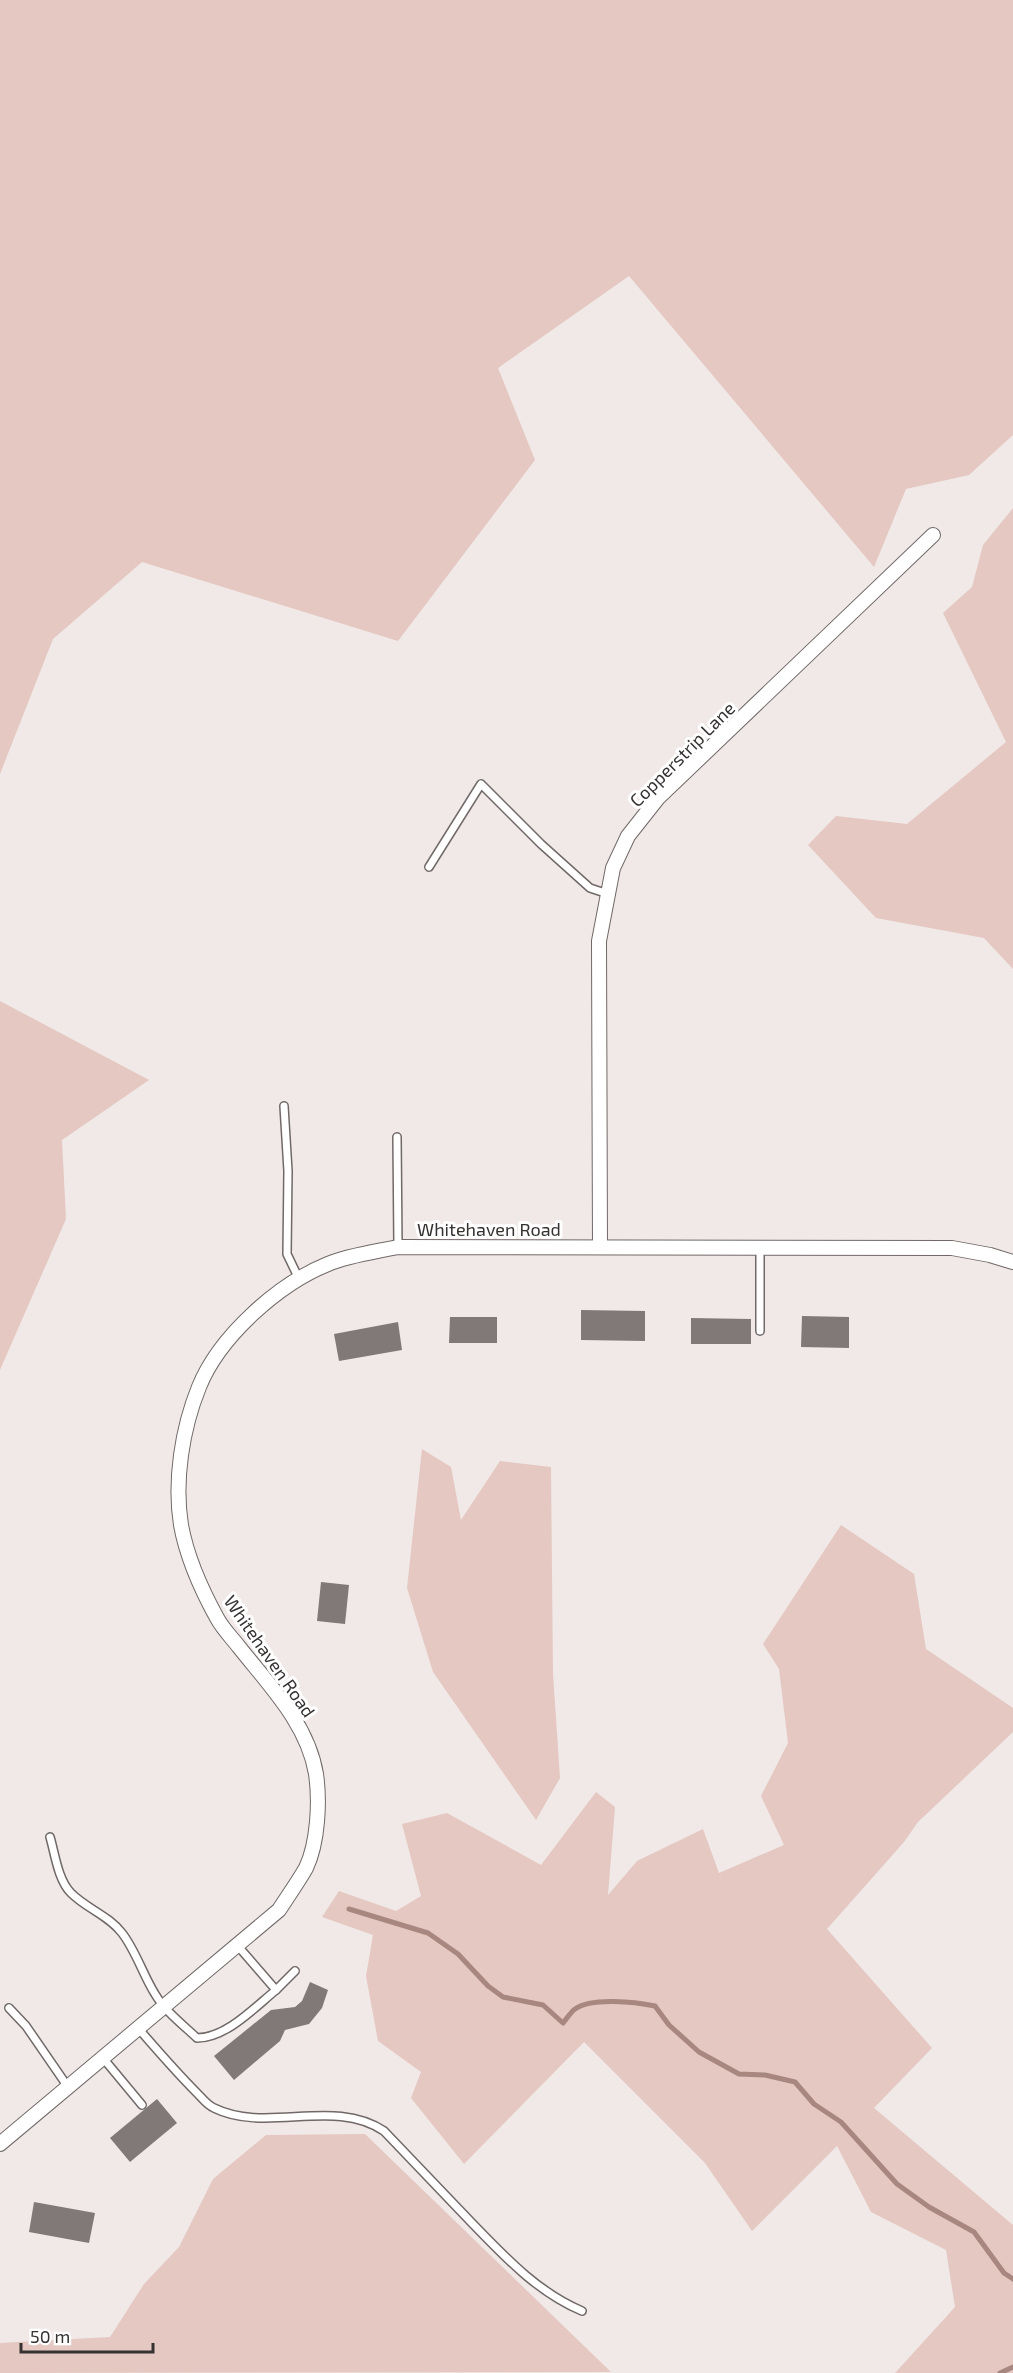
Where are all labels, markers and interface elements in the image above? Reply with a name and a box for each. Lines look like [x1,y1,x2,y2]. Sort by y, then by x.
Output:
street label: Copperstrip Lane [625,697,739,811]
street label: Whitehaven Road [417,1218,561,1240]
street label: Whitehaven Road [220,1591,320,1721]
scale bar [21,2316,153,2354]
text: 50 m [30,2325,70,2347]

